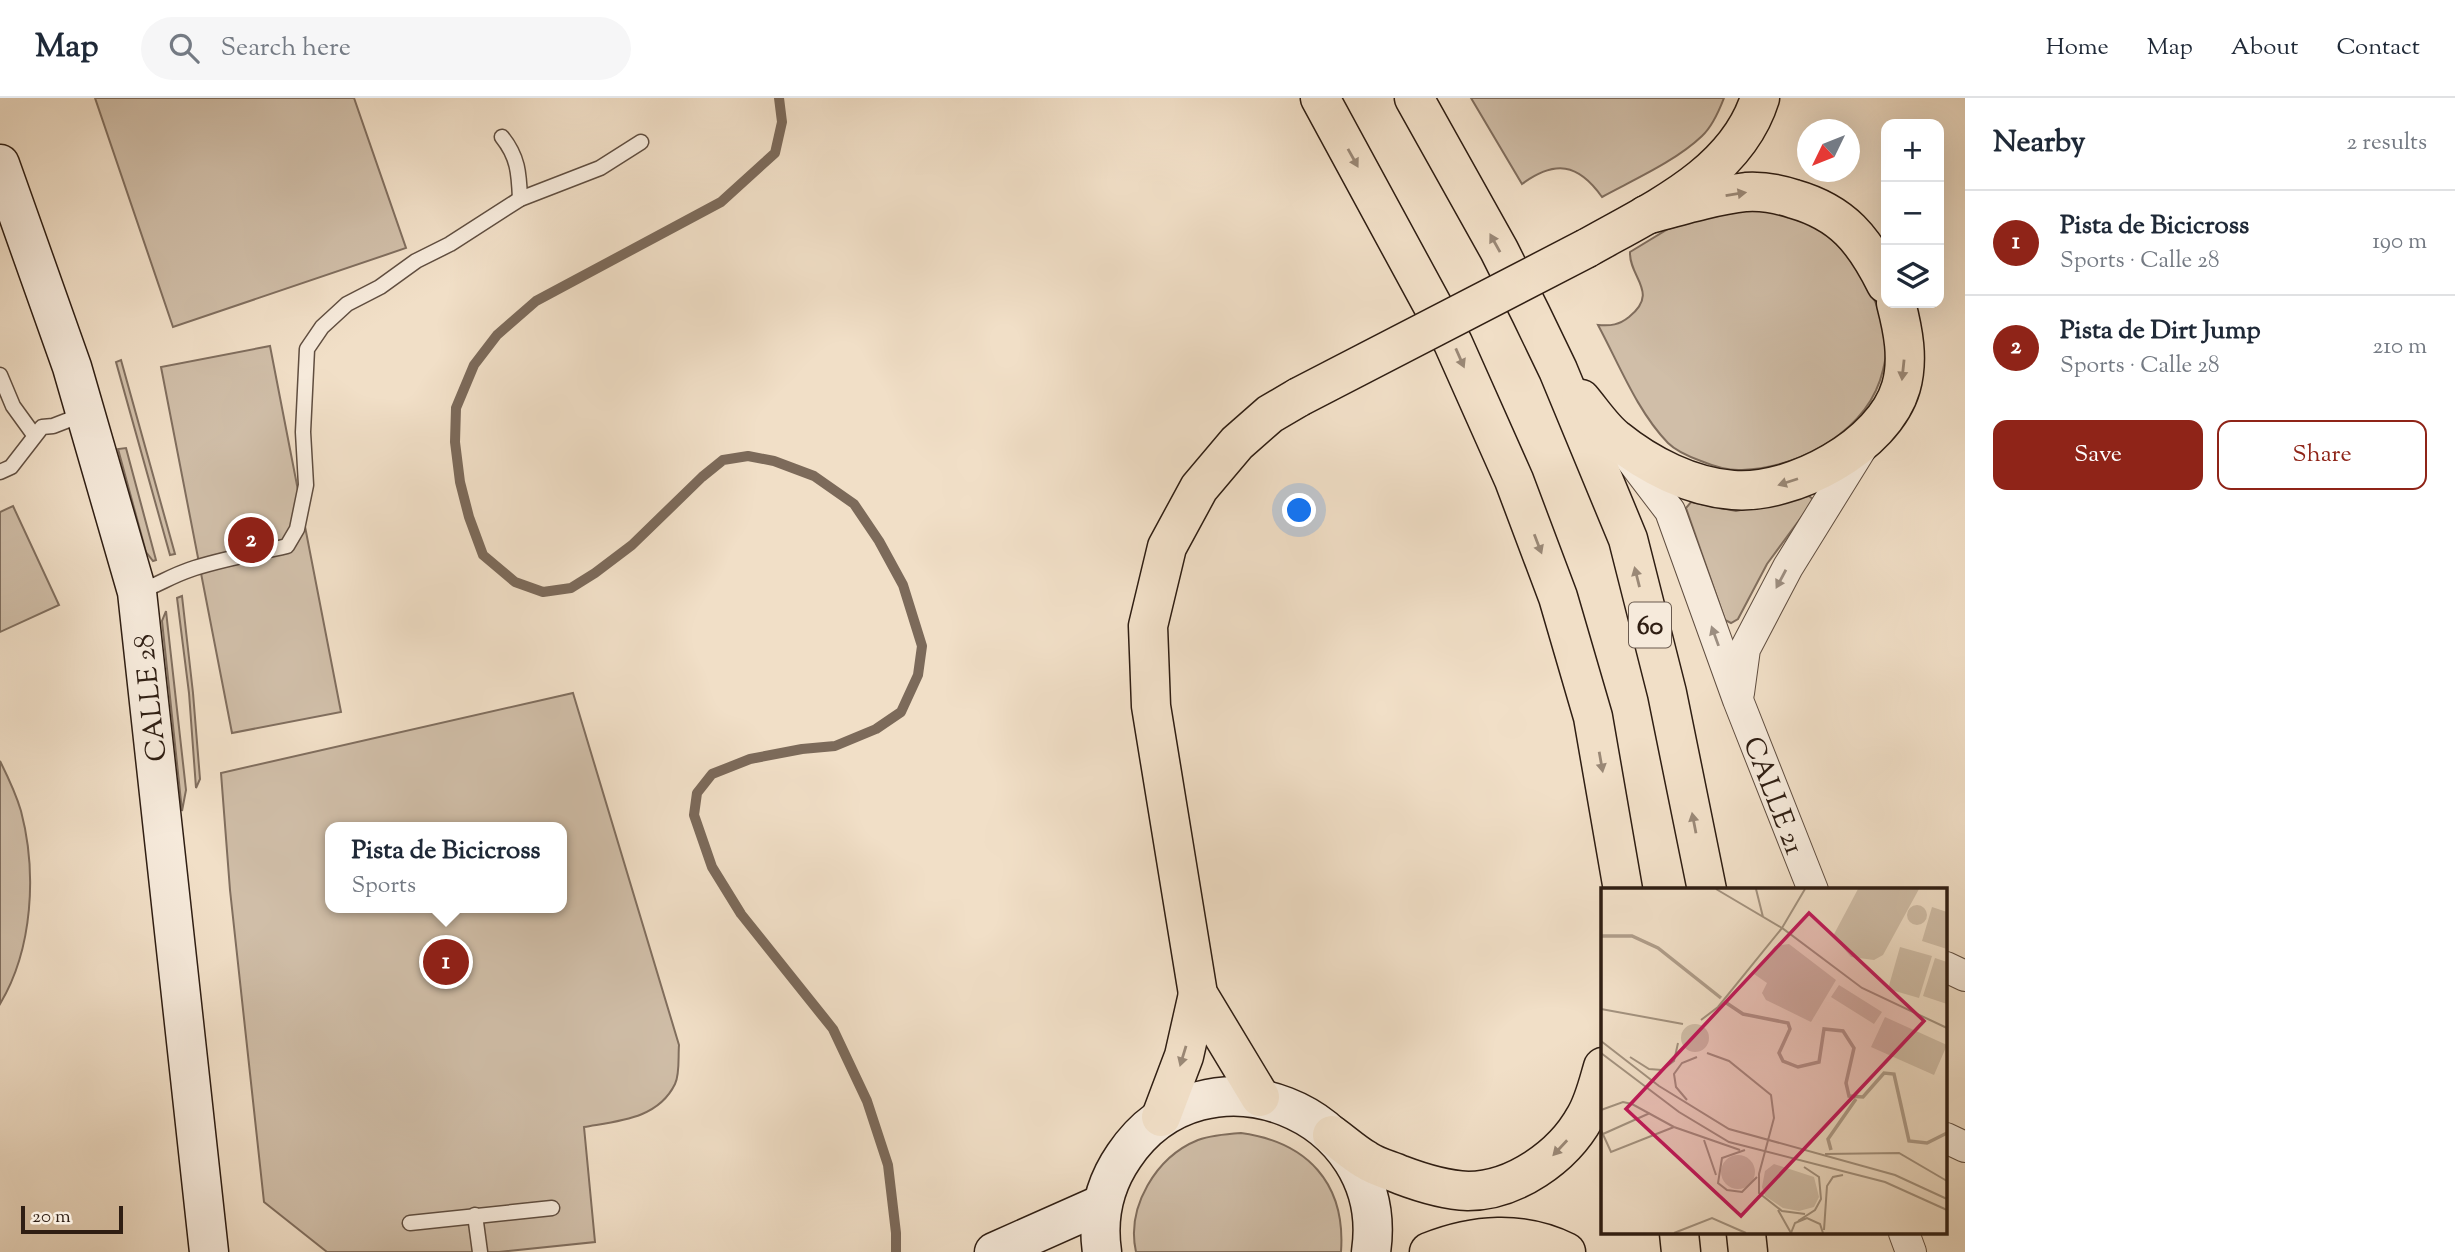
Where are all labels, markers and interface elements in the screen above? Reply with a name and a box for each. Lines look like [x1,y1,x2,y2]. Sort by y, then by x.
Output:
search box [141,17,631,80]
text: Map [35,24,99,72]
icon: search [165,29,203,67]
text: Search here [221,30,351,67]
text: Home [2046,31,2109,65]
text: Map [2147,31,2193,65]
text: About [2231,31,2298,65]
text: Contact [2336,31,2420,65]
north arrow [1797,119,1860,182]
map controls [1881,119,1944,308]
button: + [1881,119,1944,182]
text: Nearby [1993,122,2085,165]
text: 2 results [2347,127,2427,160]
one-way arrow [1347,148,1359,167]
button: − [1881,182,1944,245]
one-way arrow [1725,188,1747,199]
text: Pista de Bicicross [2060,208,2249,245]
text: 1 [2012,226,2020,259]
text: 190 m [2372,226,2427,259]
one-way arrow [1489,233,1501,253]
button: layers [1881,245,1944,308]
text: Sports · Calle 28 [2060,245,2219,278]
text: Pista de Dirt Jump [2060,313,2261,350]
text: 2 [2011,331,2021,364]
text: 210 m [2373,331,2427,364]
one-way arrow [1455,348,1466,369]
text: Sports · Calle 28 [2060,350,2219,383]
one-way arrow [1898,359,1909,381]
button: Save [1993,420,2203,490]
button: Share [2217,420,2427,490]
one-way arrow [1777,477,1798,488]
your location [1282,493,1316,527]
pin: 2 [228,514,274,566]
one-way arrow [1533,533,1544,554]
one-way arrow [1631,566,1642,588]
one-way arrow [1776,570,1788,590]
road number: 60 [1629,603,1671,648]
one-way arrow [1709,626,1720,647]
street label: CALLE 28 [125,632,179,763]
street label: CALLE 21 [1731,731,1813,861]
one-way arrow [1596,751,1607,773]
one-way arrow [1688,812,1699,834]
popup [325,822,567,913]
text: Pista de Bicicross [351,833,541,870]
text: Sports [351,870,416,903]
inset map [1601,888,1948,1234]
pin: 1 [423,936,469,988]
one-way arrow [1177,1046,1187,1067]
one-way arrow [1553,1139,1569,1156]
scale bar [21,1203,122,1235]
text: 20 m [32,1204,71,1231]

